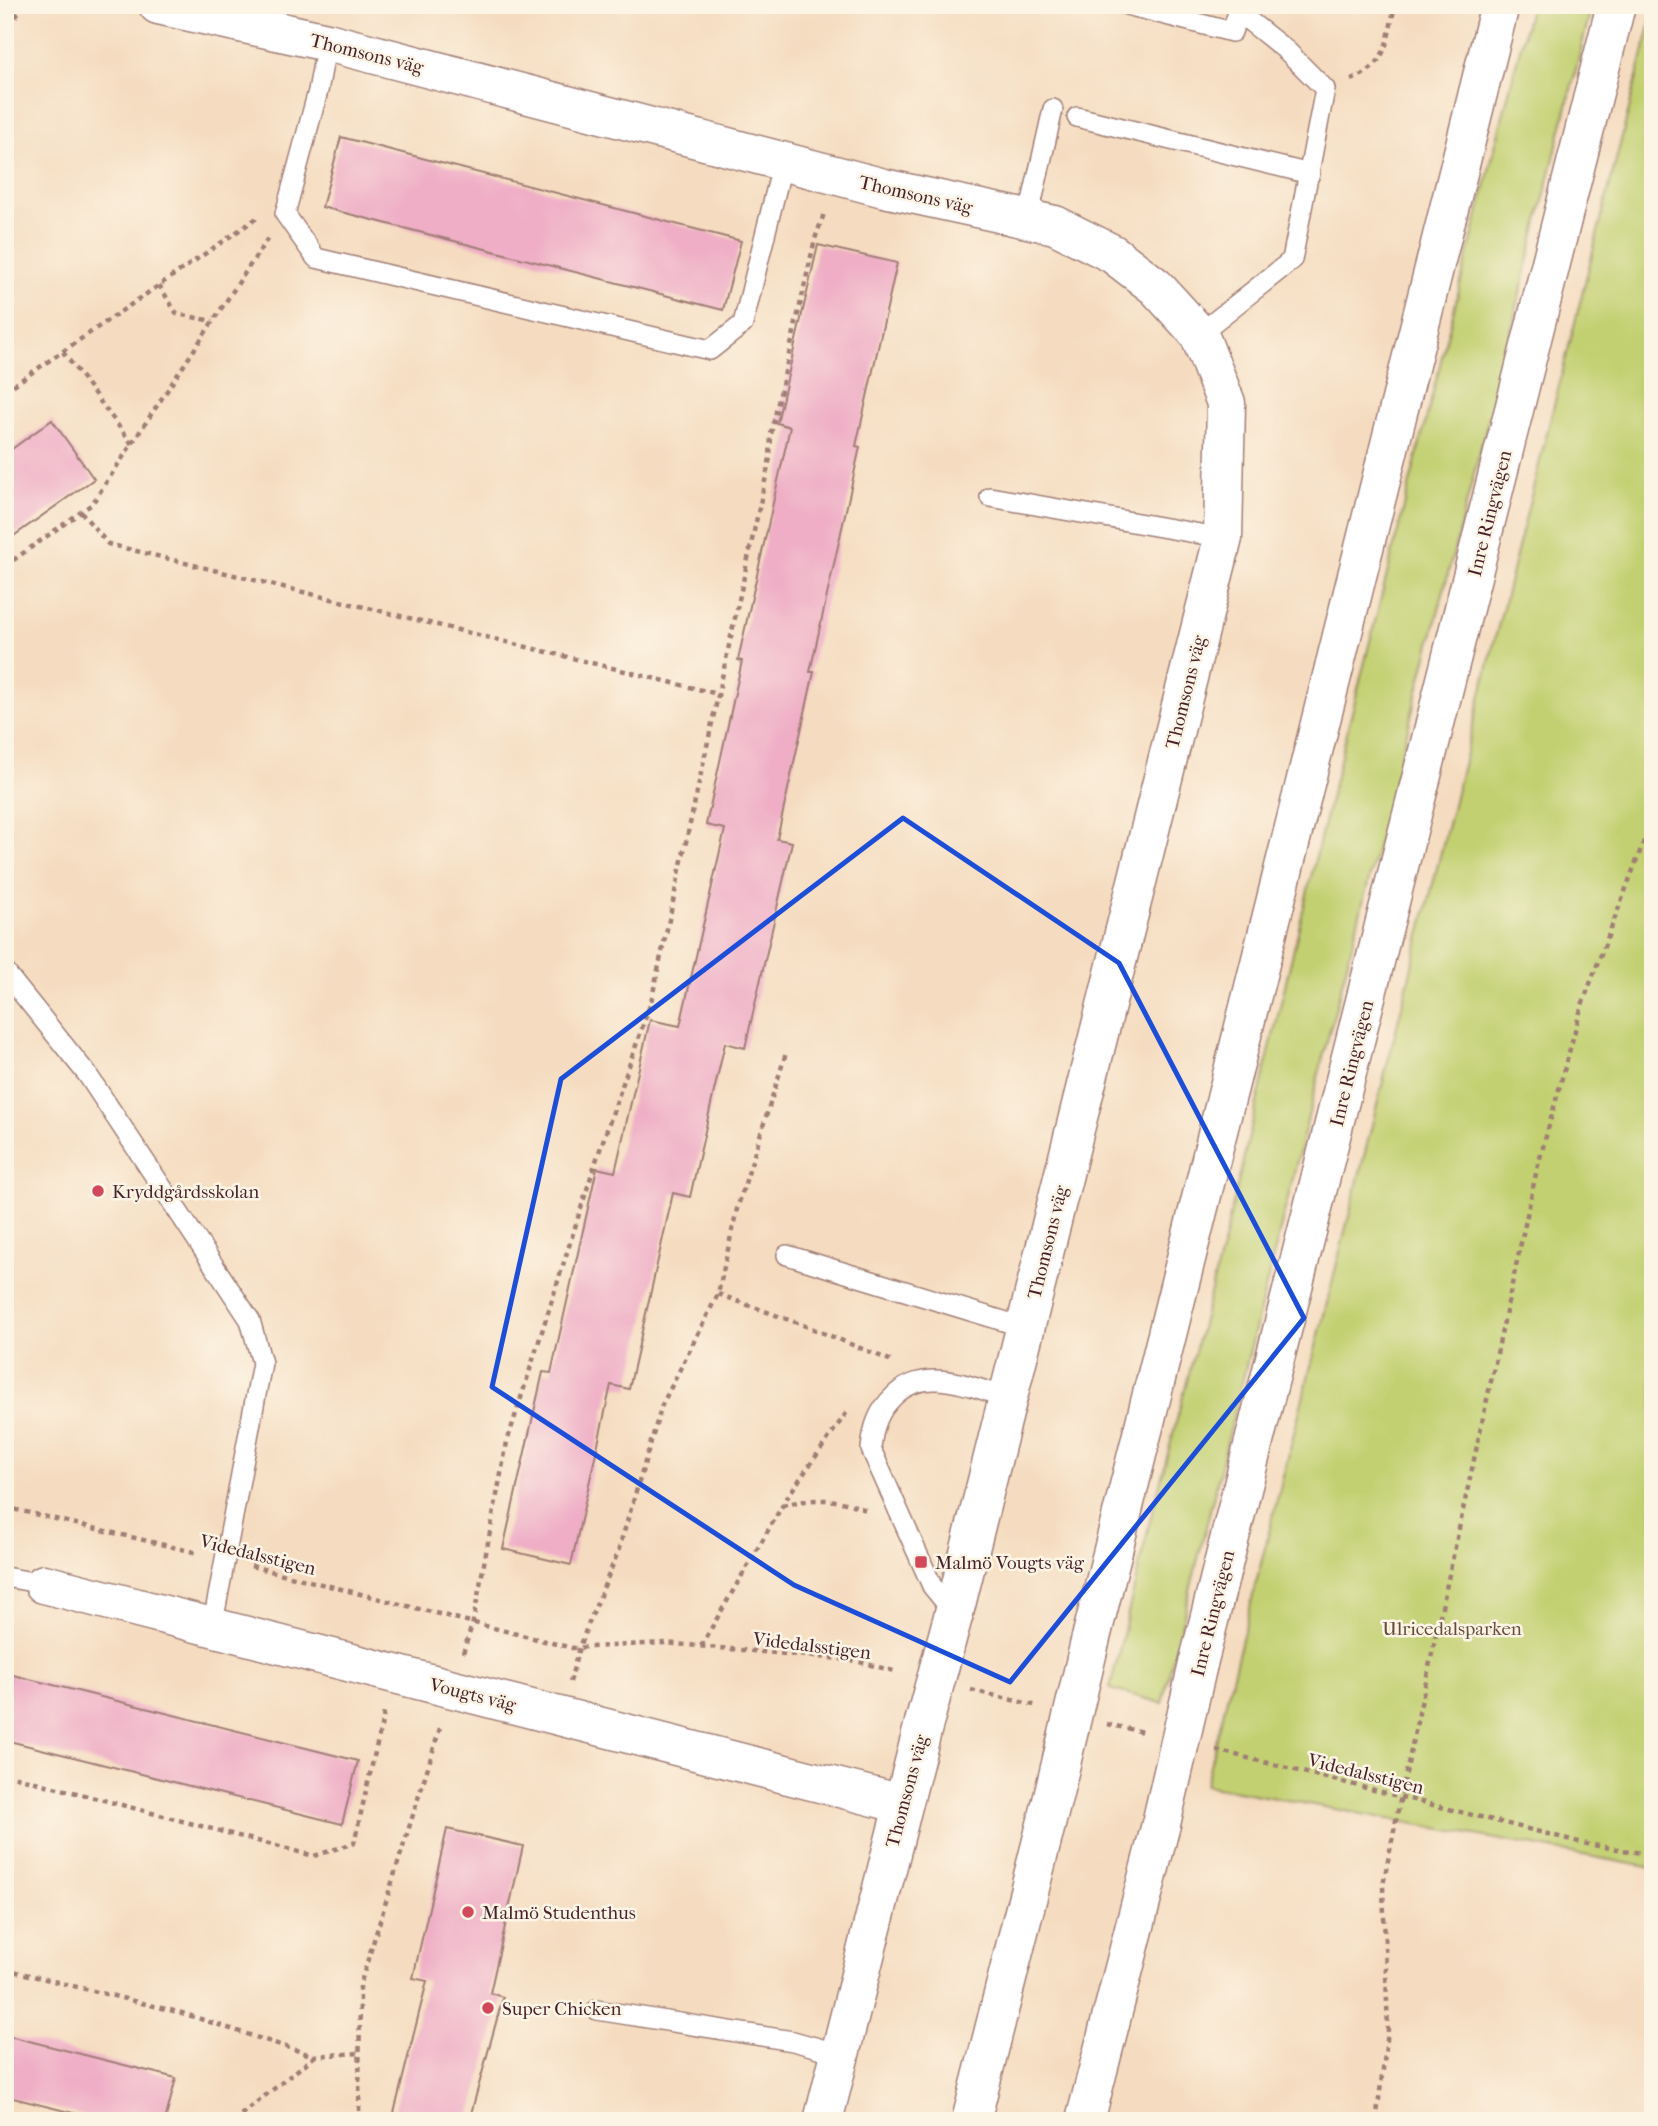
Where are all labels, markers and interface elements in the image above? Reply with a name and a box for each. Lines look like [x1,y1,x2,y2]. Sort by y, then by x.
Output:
street label: Thomsons väg [308,29,427,79]
street label: Thomsons väg [857,171,976,219]
street label: Inre Ringvägen [1464,448,1516,579]
street label: Thomsons väg [1161,632,1211,751]
street label: Inre Ringvägen [1326,998,1378,1129]
place label: Kryddgårdsskolan [112,1181,259,1203]
street label: Thomsons väg [1023,1182,1073,1301]
marker: Kryddgårdsskolan [90,1183,106,1199]
street label: Videdalsstigen [196,1530,318,1580]
street label: Inre Ringvägen [1187,1548,1239,1679]
place label: Malmö Vougts väg [935,1552,1085,1574]
marker: Malmö Vougts väg [913,1554,929,1570]
park label: Ulricedalsparken [1382,1618,1522,1640]
street label: Videdalsstigen [751,1628,872,1664]
street label: Vougts väg [426,1673,519,1716]
street label: Thomsons väg [881,1732,933,1850]
street label: Videdalsstigen [1304,1749,1426,1799]
place label: Malmö Studenthus [482,1902,636,1924]
marker: Malmö Studenthus [460,1904,476,1920]
place label: Super Chicken [502,1998,622,2020]
marker: Super Chicken [480,2000,496,2016]

